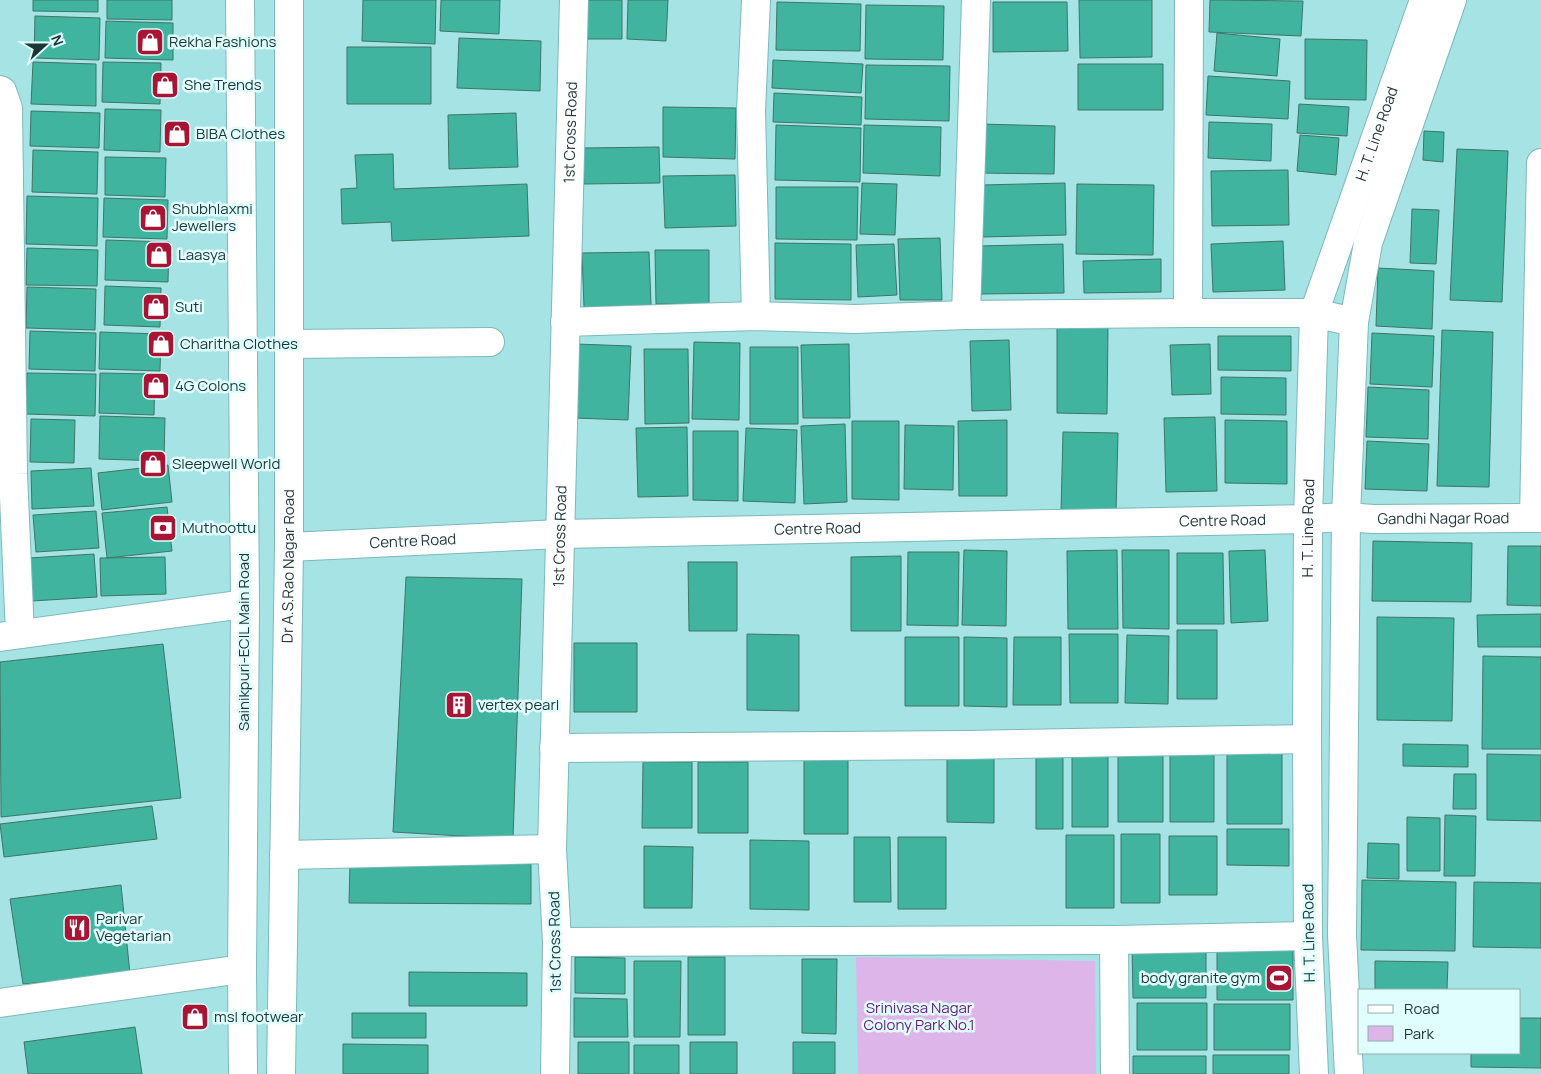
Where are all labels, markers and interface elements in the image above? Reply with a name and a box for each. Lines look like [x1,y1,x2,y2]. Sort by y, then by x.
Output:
north arrow [20,20,70,70]
shop icon: Rekha Fashions [135,27,165,57]
place label: Rekha Fashions [169,31,277,52]
text: N [47,32,68,48]
shop icon: She Trends [150,70,180,100]
place label: She Trends [184,74,262,95]
street label: 1st Cross Road [558,81,582,184]
street label: H. T. Line Road [1350,84,1403,184]
shop icon: BIBA Clothes [162,119,192,149]
place label: BIBA Clothes [196,123,285,144]
place label: Shubhlaxmi Jewellers [172,198,253,236]
shop icon: Shubhlaxmi Jewellers [138,203,168,233]
shop icon: Laasya [144,240,174,270]
place label: Laasya [178,244,226,265]
shop icon: Suti [141,292,171,322]
place label: Suti [175,296,203,317]
shop icon: Charitha Clothes [146,329,176,359]
place label: Charitha Clothes [180,333,298,354]
shop icon: 4G Colons [141,371,171,401]
place label: 4G Colons [175,375,246,396]
shop icon: Sleepwell World [138,449,168,479]
place label: Sleepwell World [172,453,280,474]
street label: H. T. Line Road [1297,478,1319,578]
street label: 1st Cross Road [548,485,571,587]
street label: Dr A.S.Rao Nagar Road [277,489,299,643]
street label: Gandhi Nagar Road [1377,507,1509,529]
street label: Centre Road [1179,509,1266,532]
bank icon: Muthoottu [148,513,178,543]
place label: Muthoottu [182,517,256,538]
street label: Centre Road [774,517,861,540]
street label: Centre Road [369,528,457,553]
street label: Sainikpuri-ECIL Main Road [233,553,254,731]
building icon: vertex pearl [444,690,474,720]
place label: vertex pearl [478,694,559,715]
street label: H. T. Line Road [1297,883,1320,983]
street label: 1st Cross Road [543,891,566,993]
place label: Parivar Vegetarian [96,908,171,946]
restaurant icon: Parivar Vegetarian [62,913,92,943]
sports icon: body granite gym [1264,963,1294,993]
place label: body granite gym [1141,967,1260,988]
legend [1358,989,1521,1054]
park label: Srinivasa Nagar Colony Park No.1 [863,997,975,1035]
text: Road [1404,998,1440,1019]
shop icon: msl footwear [180,1002,210,1032]
place label: msl footwear [214,1006,304,1027]
text: Park [1404,1023,1434,1044]

